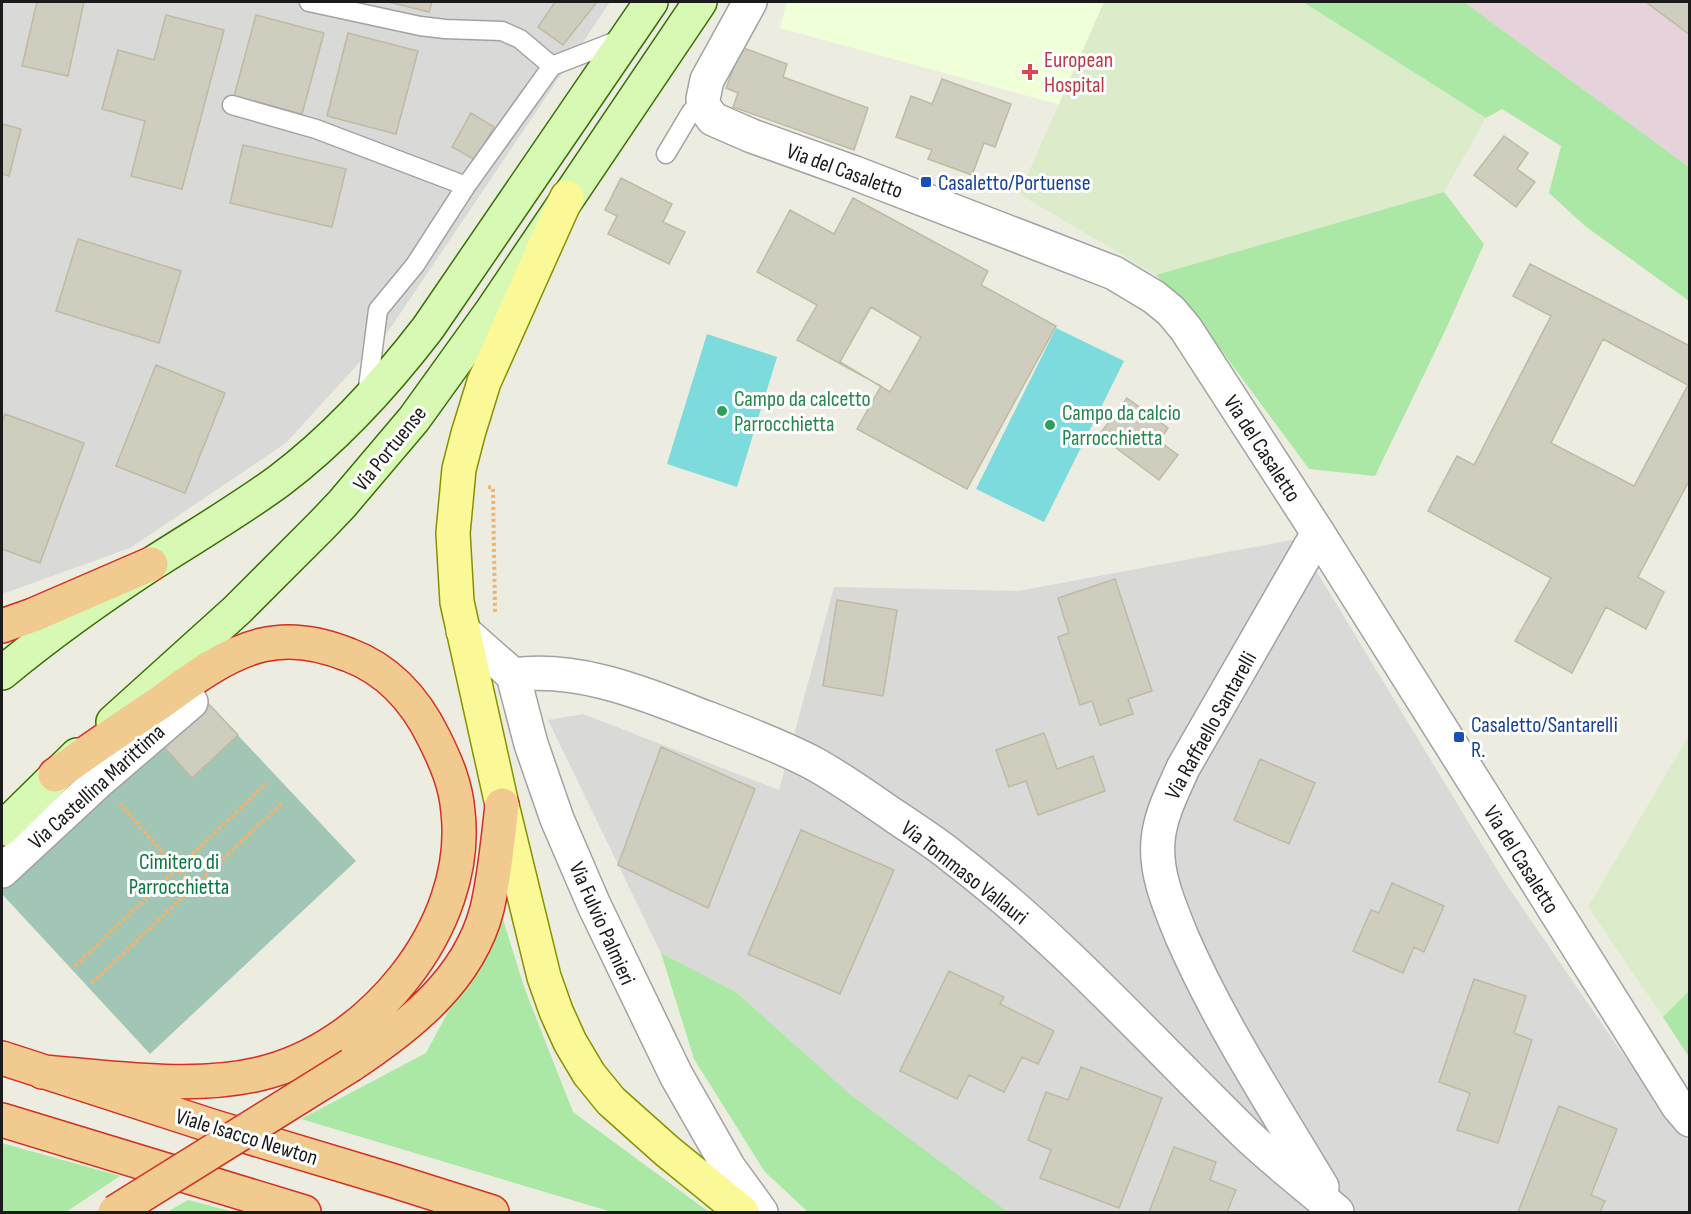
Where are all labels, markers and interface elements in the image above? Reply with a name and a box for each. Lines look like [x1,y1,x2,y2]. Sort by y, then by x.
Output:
place label: European Hospital [1044,47,1113,99]
marker: European Hospital [1021,63,1039,81]
street label: Via del Casaletto [783,138,906,205]
place label: Casaletto/Portuense [938,170,1091,197]
marker: Casaletto/Portuense [919,175,933,189]
place label: Campo da calcetto Parrocchietta [734,386,871,438]
street label: Via del Casaletto [1217,390,1306,507]
place label: Campo da calcio Parrocchietta [1062,400,1181,452]
street label: Via Portuense [348,401,433,497]
marker: Campo da calcetto Parrocchietta [715,404,729,418]
marker: Campo da calcio Parrocchietta [1043,418,1057,432]
street label: Via Raffaello Santarelli [1160,647,1263,804]
place label: Casaletto/Santarelli R. [1471,712,1618,764]
street label: Via Castellina Marittima [23,719,171,855]
marker: Casaletto/Santarelli R. [1452,730,1466,744]
street label: Via del Casaletto [1477,801,1564,919]
street label: Via Tommaso Vallauri [895,815,1033,931]
park label: Cimitero di Parrocchietta [129,849,229,901]
street label: Via Fulvio Palmieri [562,858,641,989]
street label: Viale Isacco Newton [172,1103,321,1172]

